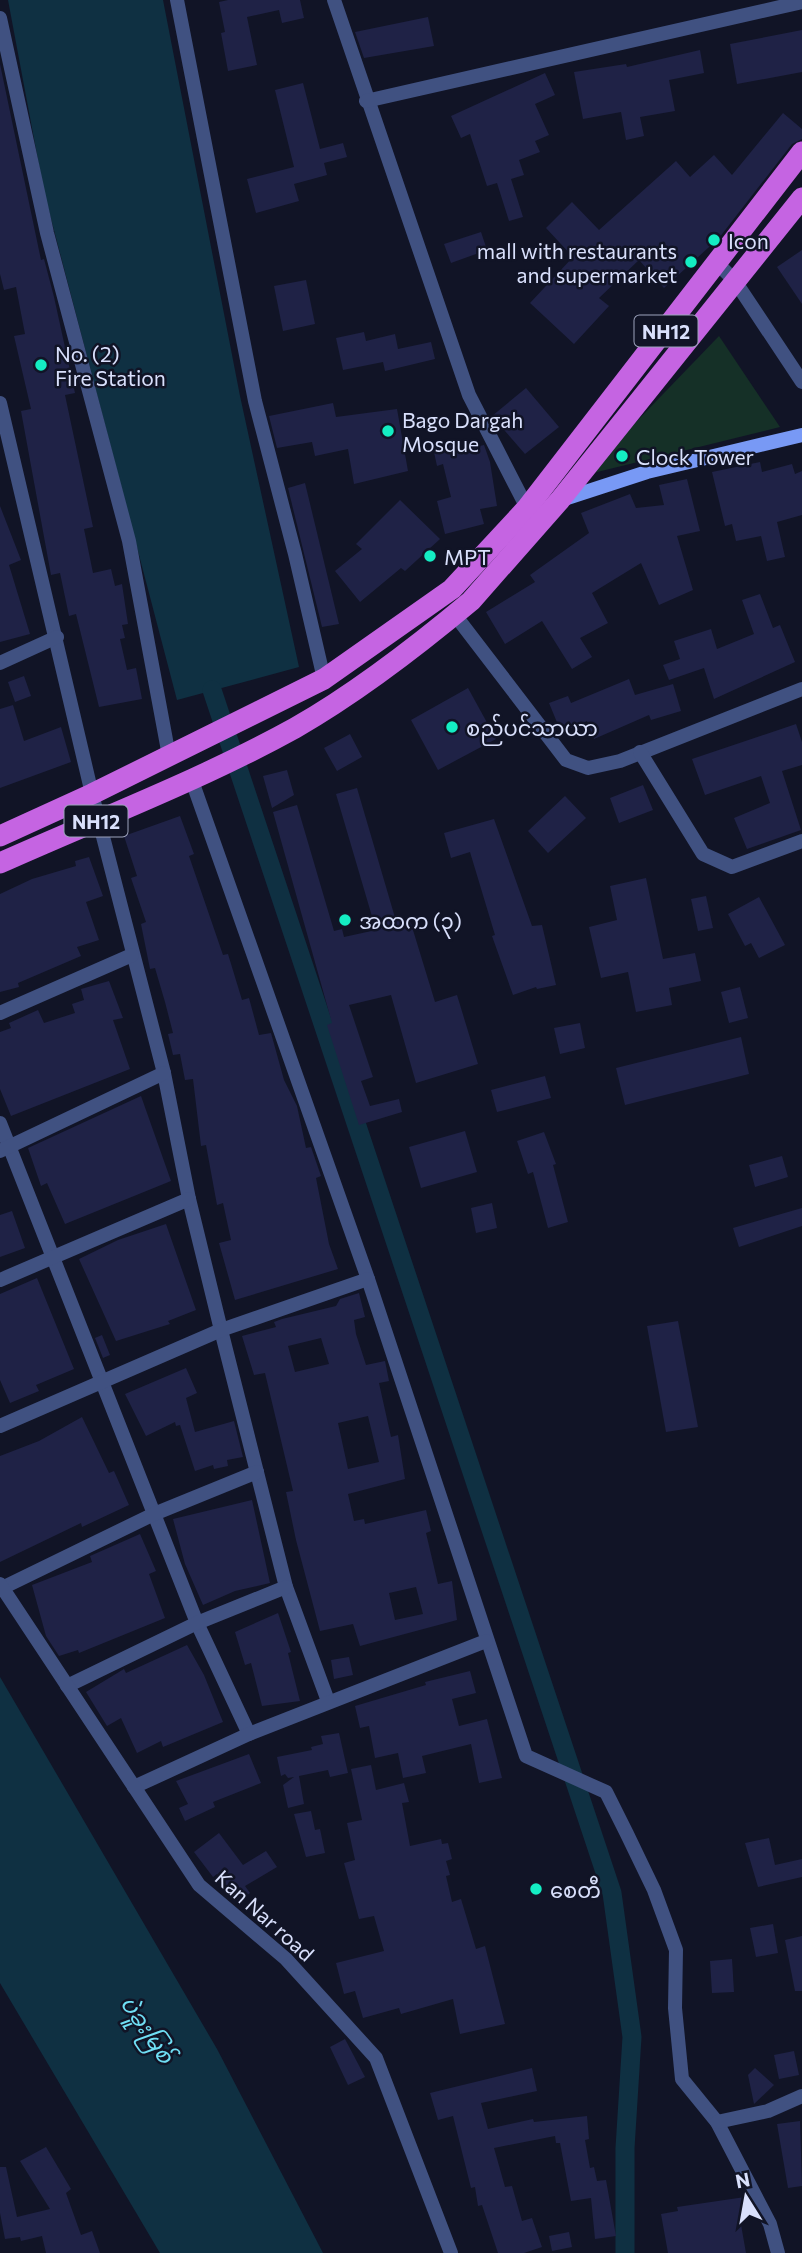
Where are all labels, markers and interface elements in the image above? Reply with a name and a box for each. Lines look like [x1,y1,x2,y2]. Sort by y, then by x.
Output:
place label: Icon [728,228,769,253]
marker: Icon [706,232,722,248]
place label: mall with restaurants and supermarket [477,238,677,287]
marker: mall with restaurants and supermarket [683,254,699,270]
road number: NH12 [634,316,698,346]
place label: No. (2) Fire Station [55,341,166,390]
marker: No. (2) Fire Station [33,357,49,373]
place label: Bago Dargah Mosque [402,407,523,456]
marker: Bago Dargah Mosque [380,423,396,439]
place label: Clock Tower [636,444,754,469]
marker: Clock Tower [614,448,630,464]
place label: MPT [444,544,491,569]
marker: MPT [422,548,438,564]
place label: စည်ပင်သာယာ [466,713,598,746]
marker: စည်ပင်သာယာ [444,719,460,735]
road number: NH12 [64,806,128,836]
place label: အထက (၃) [359,908,462,939]
marker: အထက (၃) [337,912,353,928]
street label: Kan Nar road [211,1864,319,1966]
place label: စေတီ [550,1875,601,1902]
marker: စေတီ [528,1881,544,1897]
water label: ပဲခူးမြစ် [110,1989,182,2073]
north arrow [711,2162,781,2232]
text: N [733,2167,752,2192]

